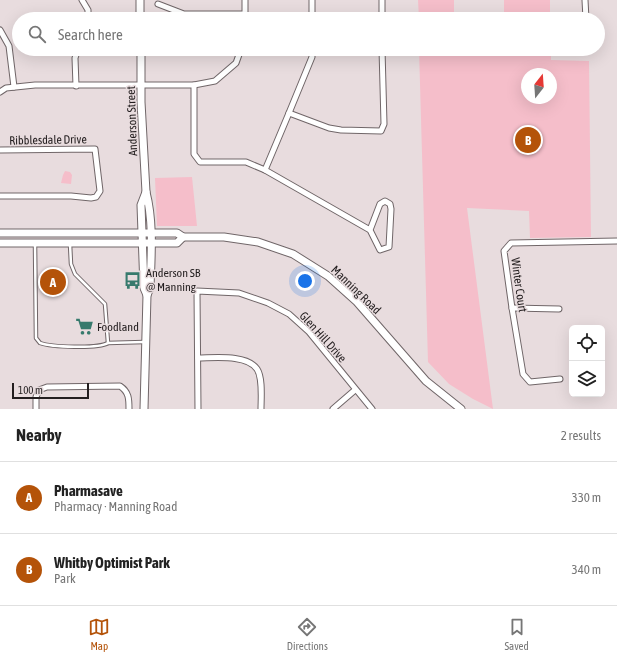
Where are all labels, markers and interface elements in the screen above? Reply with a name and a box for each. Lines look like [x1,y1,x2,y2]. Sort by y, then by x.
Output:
search box [12,12,605,56]
icon: search [26,23,48,45]
text: Search here [58,26,123,43]
north arrow [521,68,557,104]
street label: Anderson Street [124,85,140,156]
pin: B [515,125,541,155]
street label: Ribblesdale Drive [9,132,87,148]
street label: Winter Court [508,257,530,314]
street label: Manning Road [328,263,384,317]
place label: Anderson SB @ Manning [146,266,201,294]
pin: A [40,267,66,297]
bus stop icon: Anderson SB @ Manning [123,270,143,290]
your location [295,271,315,291]
street label: Glen Hill Drive [297,309,349,365]
supermarket icon: Foodland [74,317,94,337]
place label: Foodland [97,320,139,334]
map controls [569,325,605,397]
button: locate [569,325,605,361]
button: layers [569,361,605,397]
scale bar [12,381,89,400]
text: 100 m [18,384,43,396]
text: Nearby [16,425,62,445]
text: 2 results [561,428,601,443]
text: Pharmasave [54,482,123,499]
text: A [26,490,32,505]
text: 330 m [572,490,601,505]
text: Pharmacy · Manning Road [54,499,177,514]
text: Whitby Optimist Park [54,554,170,571]
text: B [26,562,32,577]
text: 340 m [572,562,601,577]
text: Park [54,571,76,586]
tab: Map [88,616,110,652]
tab: Directions [287,616,328,652]
tab: Saved [504,616,529,652]

